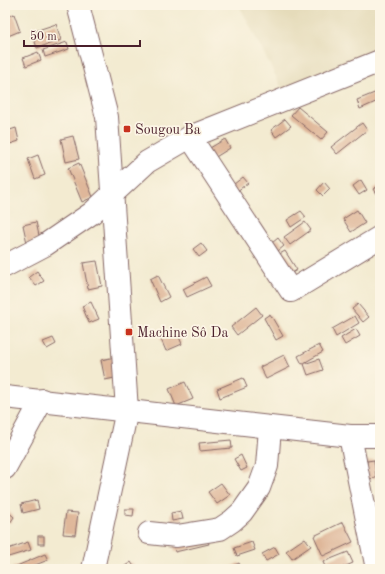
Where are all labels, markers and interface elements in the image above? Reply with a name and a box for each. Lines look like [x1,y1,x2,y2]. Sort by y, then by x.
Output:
scale bar [24,22,140,48]
text: 50 m [30,30,57,43]
place label: Sougou Ba [135,123,201,137]
marker: Sougou Ba [122,124,132,134]
place label: Machine Sô Da [137,326,229,340]
marker: Machine Sô Da [124,327,134,337]

